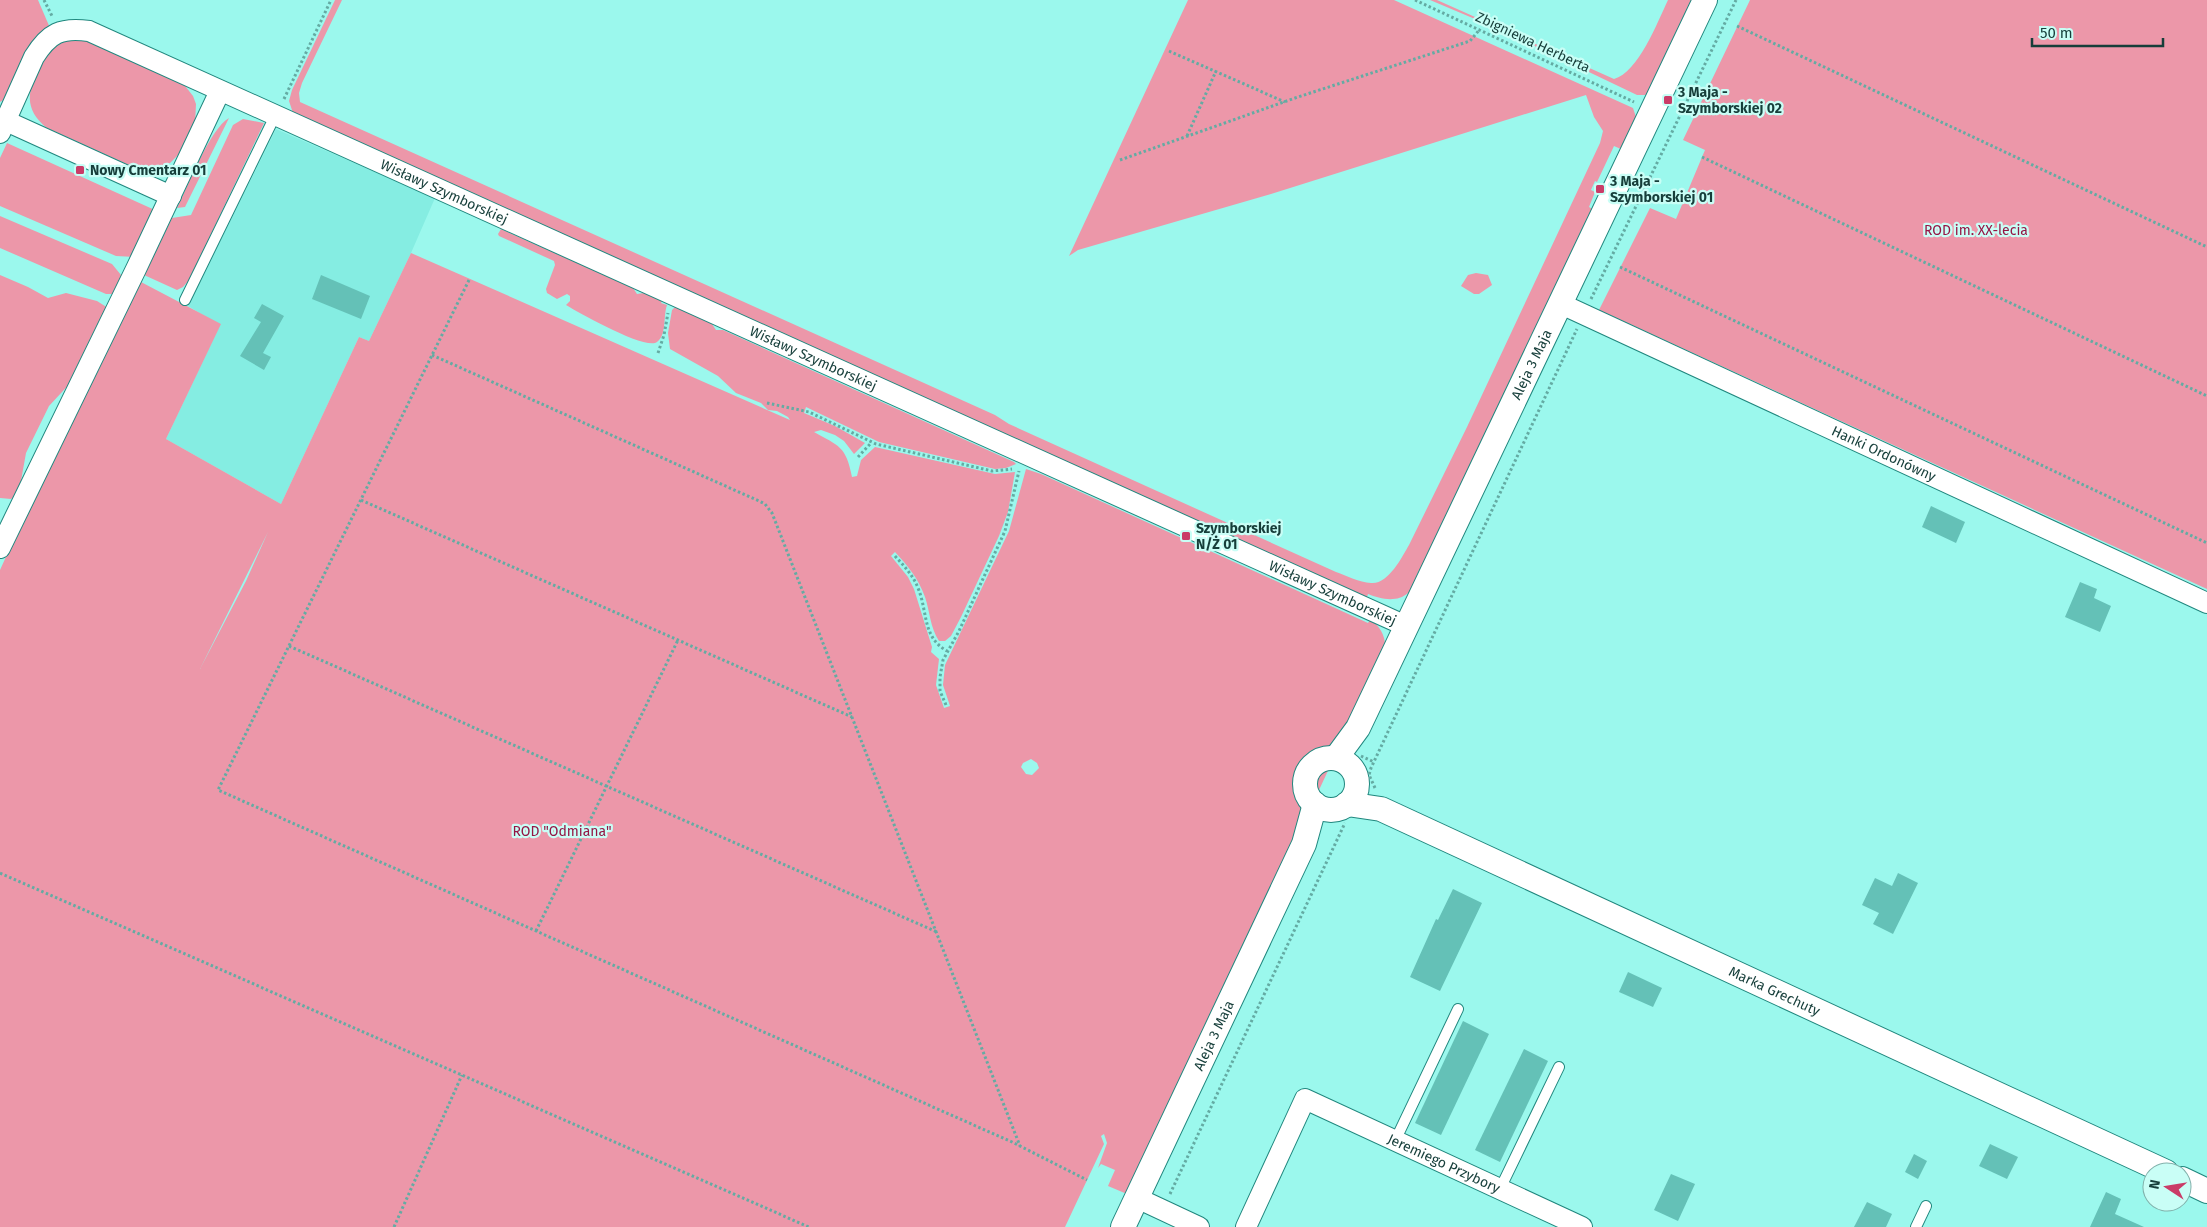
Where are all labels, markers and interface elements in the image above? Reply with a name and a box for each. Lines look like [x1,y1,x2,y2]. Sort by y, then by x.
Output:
street label: Zbigniewa Herberta [1473,8,1593,76]
scale bar [2032,15,2163,47]
text: 50 m [2040,24,2073,42]
place label: 3 Maja - Szymborskiej 02 [1677,84,1782,117]
marker: 3 Maja - Szymborskiej 02 [1662,94,1674,106]
street label: Wisławy Szymborskiej [378,156,510,228]
place label: Nowy Cmentarz 01 [90,162,207,179]
marker: Nowy Cmentarz 01 [74,164,86,176]
place label: 3 Maja - Szymborskiej 01 [1609,173,1713,206]
marker: 3 Maja - Szymborskiej 01 [1594,183,1606,195]
park label: ROD im. XX-lecia [1924,222,2028,239]
street label: Wisławy Szymborskiej [747,323,879,395]
street label: Aleja 3 Maja [1508,327,1556,402]
street label: Hanki Ordonówny [1829,422,1939,485]
place label: Szymborskiej N/Ż 01 [1196,520,1282,553]
marker: Szymborskiej N/Ż 01 [1180,530,1192,542]
street label: Wisławy Szymborskiej [1266,557,1399,629]
park label: ROD "Odmiana" [512,823,612,840]
street label: Marka Grechuty [1726,963,1823,1020]
street label: Aleja 3 Maja [1190,998,1238,1073]
street label: Jeremiego Przybory [1385,1130,1503,1197]
north arrow [2142,1162,2192,1212]
text: N [2145,1178,2164,1191]

